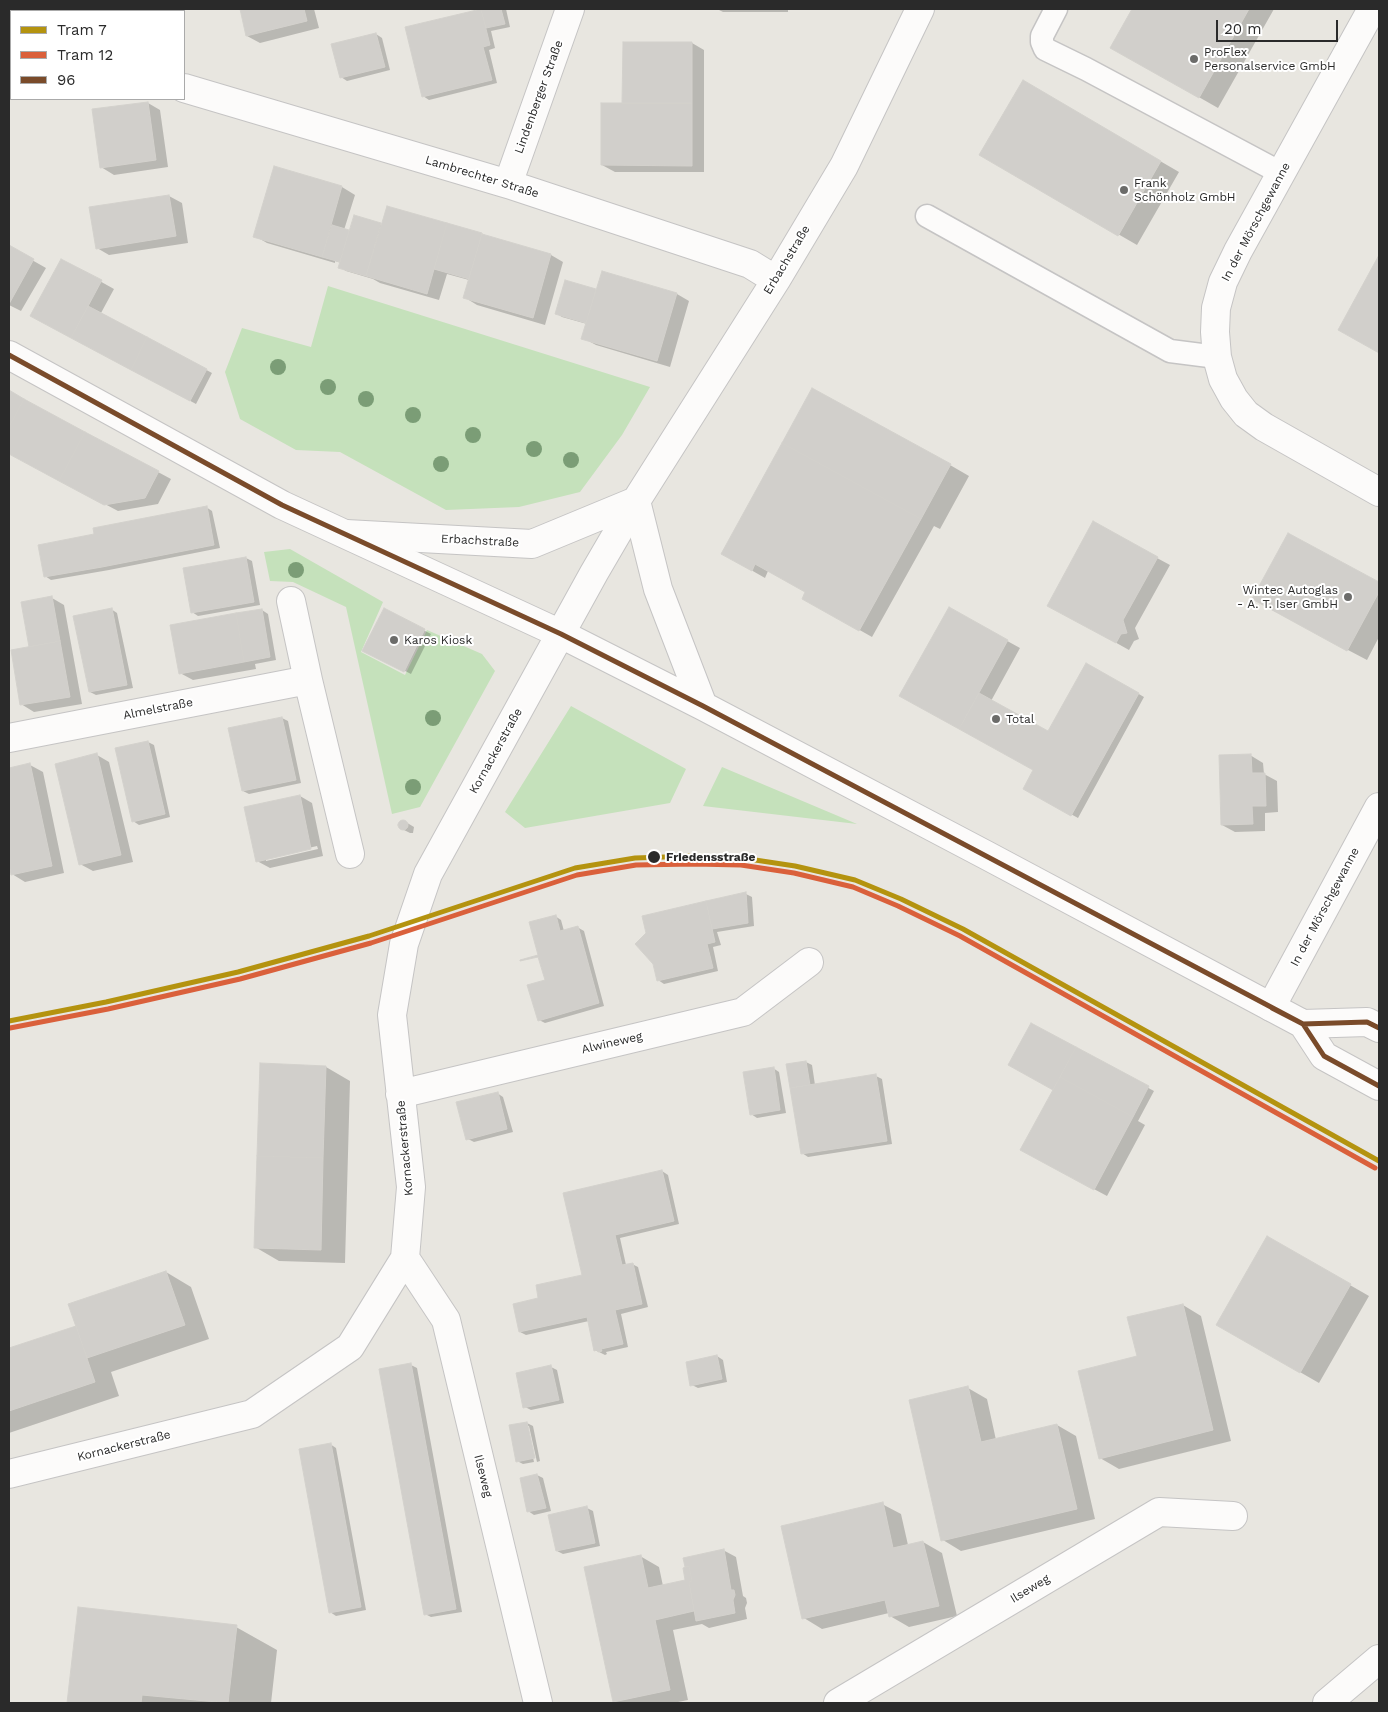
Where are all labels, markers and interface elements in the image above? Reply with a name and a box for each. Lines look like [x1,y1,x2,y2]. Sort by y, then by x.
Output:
legend [10,10,185,100]
scale bar [1218,10,1340,42]
text: 20 m [1224,20,1262,38]
text: Tram 7 [57,21,107,39]
street label: Lindenberger Straße [512,38,566,156]
place label: ProFlex Personalservice GmbH [1204,45,1336,73]
text: Tram 12 [57,46,113,64]
marker: ProFlex Personalservice GmbH [1188,53,1200,65]
text: 96 [57,71,75,89]
street label: Lambrechter Straße [423,153,541,201]
street label: In der Mörschgewanne [1219,160,1293,284]
place label: Frank Schönholz GmbH [1134,176,1236,204]
marker: Frank Schönholz GmbH [1118,184,1130,196]
street label: Erbachstraße [761,223,813,297]
street label: Erbachstraße [441,532,519,550]
place label: Wintec Autoglas - A. T. Iser GmbH [1237,583,1338,611]
marker: Wintec Autoglas - A. T. Iser GmbH [1342,591,1354,603]
place label: Karos Kiosk [404,633,472,647]
marker: Karos Kiosk [388,634,400,646]
street label: Almelstraße [122,695,194,723]
street label: Kornackerstraße [466,706,526,796]
place label: Total [1006,712,1035,726]
marker: Total [990,713,1002,725]
street label: In der Mörschgewanne [1288,845,1362,969]
marker: Friedensstraße [646,849,662,865]
place label: Friedensstraße [666,850,755,864]
street label: Alwineweg [580,1029,644,1057]
street label: Kornackerstraße [394,1100,416,1196]
street label: Kornackerstraße [76,1427,172,1465]
street label: Ilseweg [471,1453,495,1499]
street label: Ilseweg [1008,1572,1052,1606]

